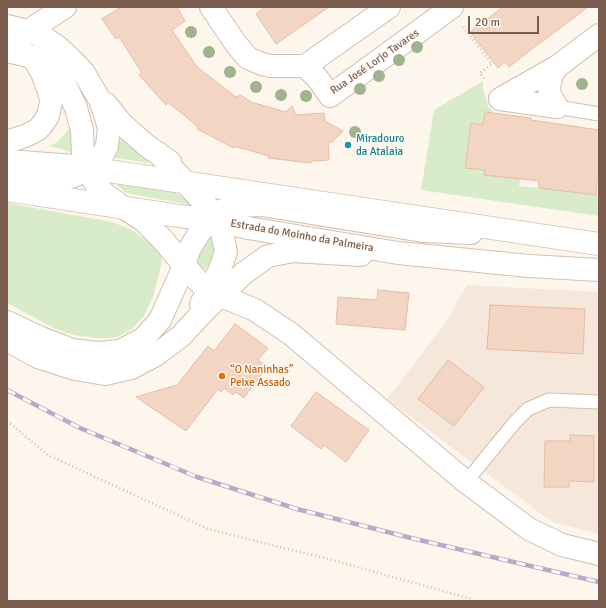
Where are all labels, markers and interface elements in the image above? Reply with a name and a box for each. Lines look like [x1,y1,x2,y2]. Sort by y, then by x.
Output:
scale bar [470,8,541,34]
text: 20 m [475,15,500,30]
street label: Rua José Lorjo Tavares [328,26,422,98]
place label: Miradouro da Atalaia [356,132,404,158]
marker: Miradouro da Atalaia [343,140,353,150]
street label: Estrada do Moinho da Palmeira [229,217,375,255]
place label: “O Naninhas” Peixe Assado [230,363,293,389]
marker: “O Naninhas” Peixe Assado [217,371,227,381]

